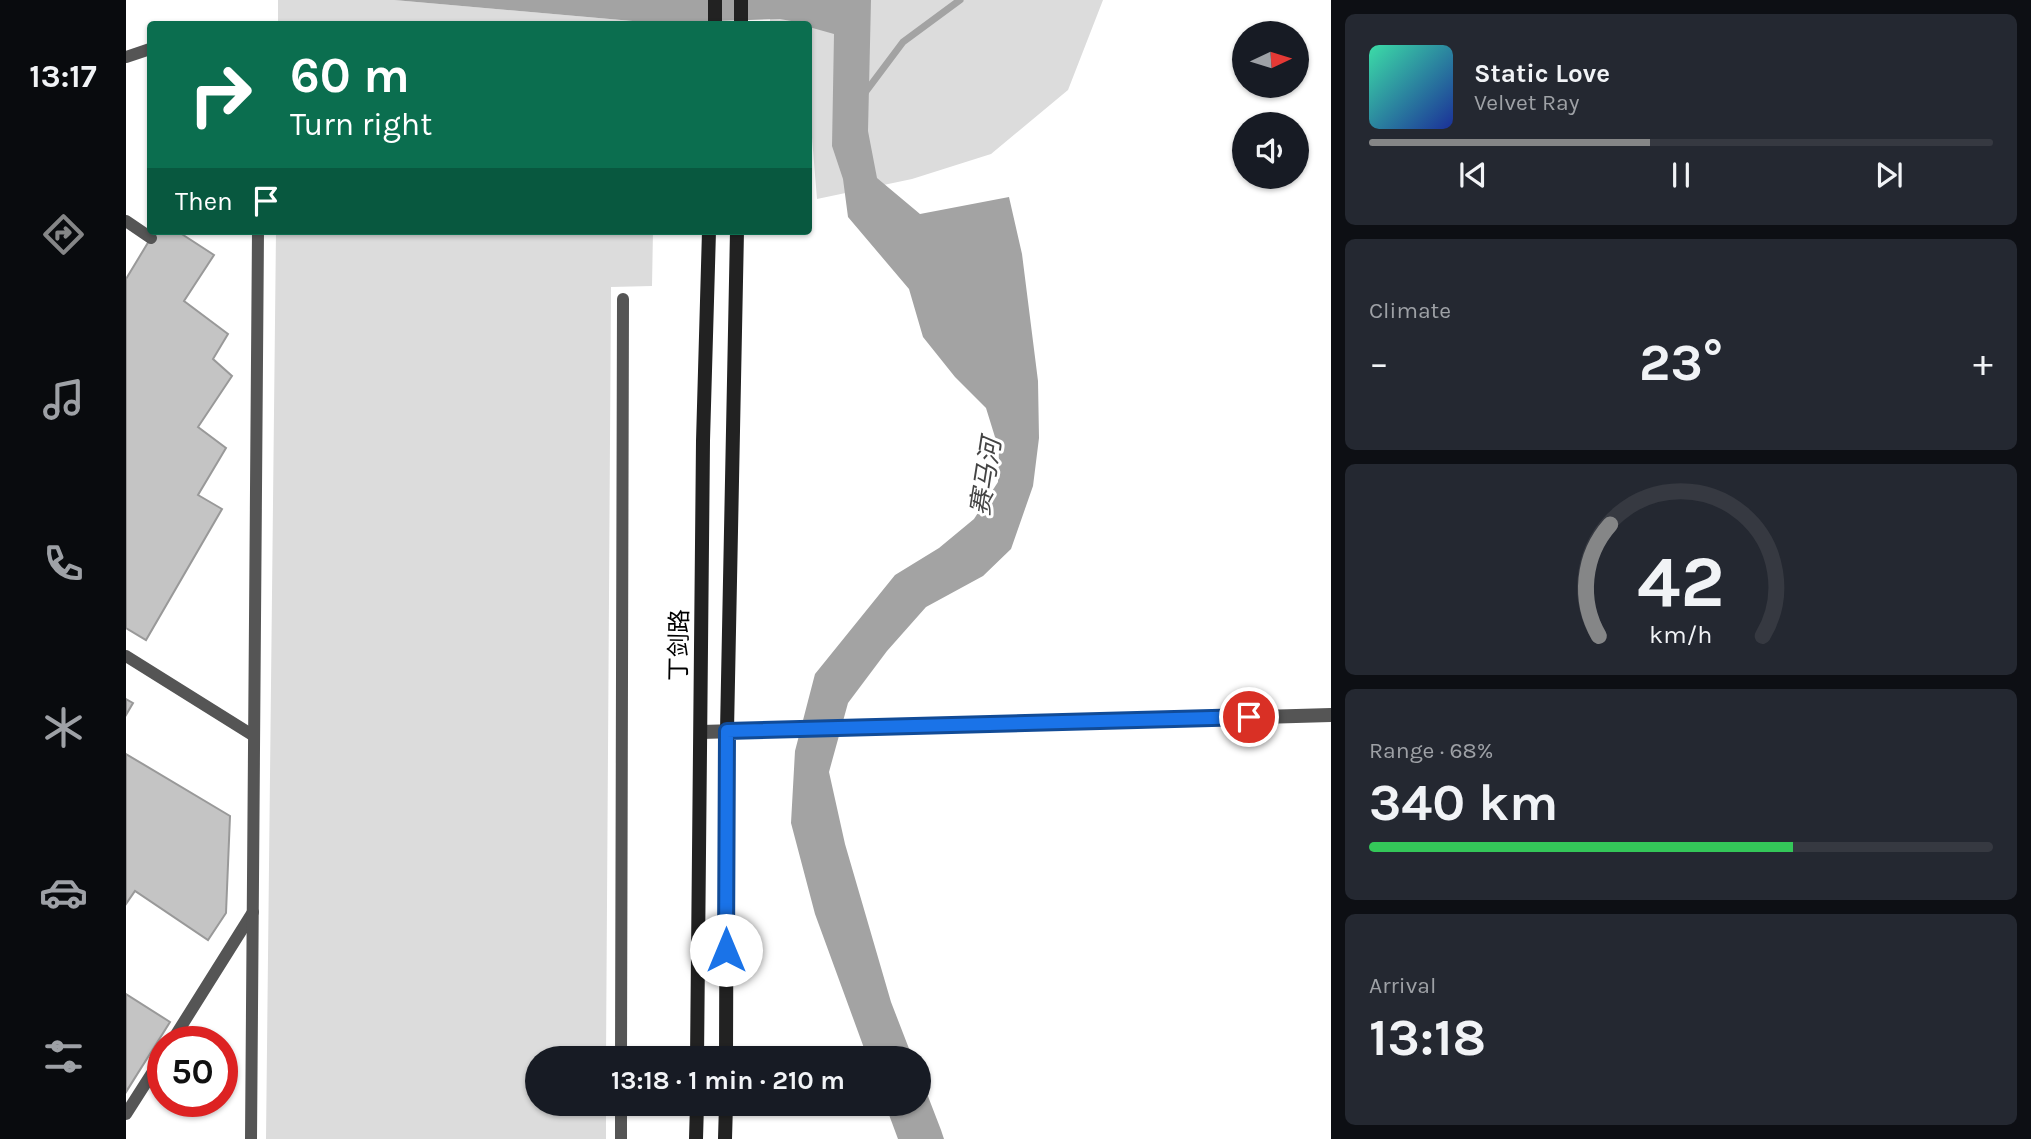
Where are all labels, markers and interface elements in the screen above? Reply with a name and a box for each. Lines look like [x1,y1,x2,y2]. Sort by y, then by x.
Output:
north arrow [1232,21,1309,98]
map controls [1232,21,1309,189]
text: 60 m [290,47,410,104]
icon: right [175,49,266,140]
text: 13:17 [29,58,97,95]
text: Static Love [1474,58,1610,89]
text: Velvet Ray [1474,89,1579,116]
text: Turn right [290,106,432,143]
button: sound [1232,112,1309,189]
icon: previous [1454,156,1492,194]
icon: pause [1662,156,1700,194]
icon: next [1870,156,1908,194]
icon: arrive [247,182,285,220]
text: Then [175,186,233,217]
icon: directions [39,210,88,259]
text: Climate [1369,297,1451,324]
text: 23° [1639,332,1723,393]
text: − [1369,341,1389,386]
text: + [1973,341,1993,386]
icon: music [39,375,88,424]
water label: 赛马河 [965,431,1008,518]
icon: phone [39,539,88,588]
text: 42 [1637,539,1725,624]
street label: 丁剑路 [664,609,694,681]
text: km/h [1649,619,1713,648]
pin [1219,687,1279,747]
icon: arrive [1230,698,1268,736]
icon: climate [39,703,88,752]
text: Range · 68% [1369,737,1493,764]
text: 340 km [1369,772,1558,833]
icon: car [39,868,88,917]
position arrow [689,913,763,987]
text: Arrival [1369,972,1436,999]
text: 13:18 [1369,1007,1486,1068]
speed limit sign: 50 [147,1026,238,1117]
icon: filters [39,1032,88,1081]
text: 13:18 · 1 min · 210 m [611,1065,845,1096]

